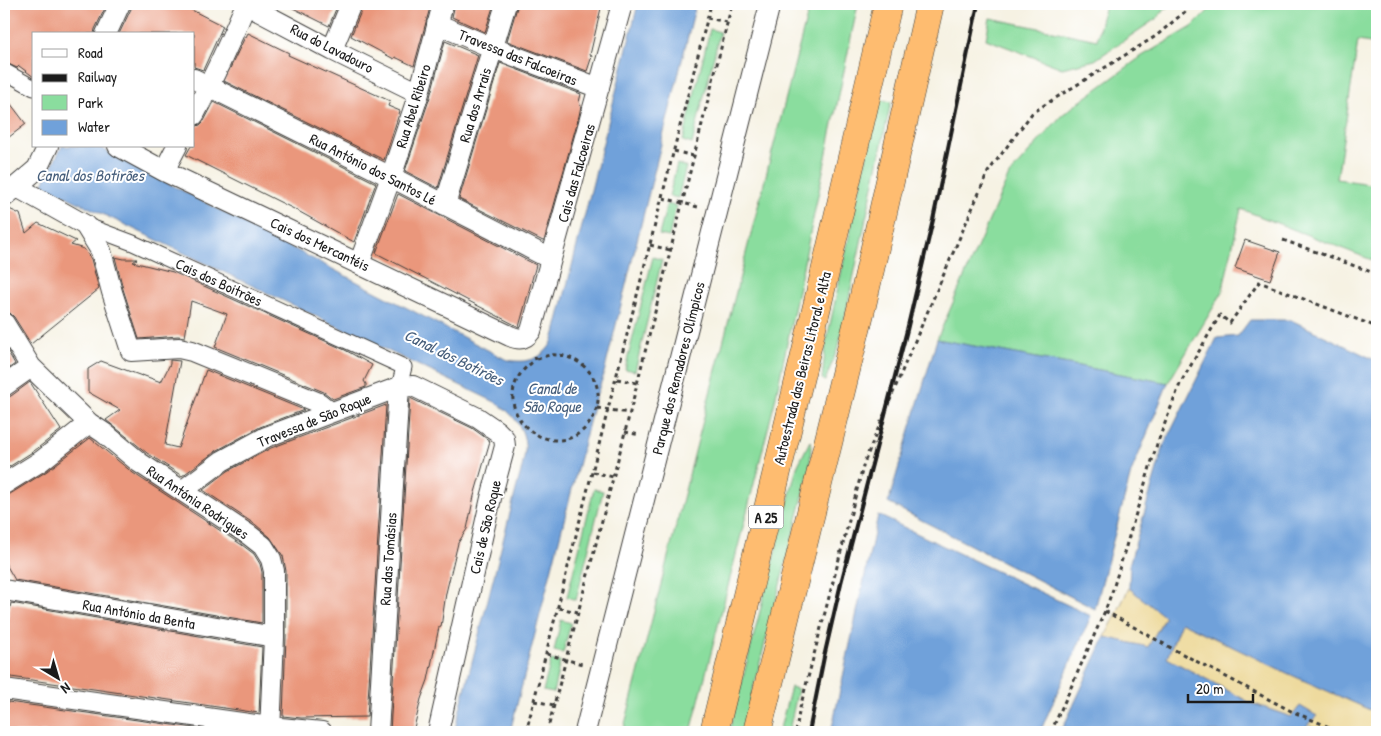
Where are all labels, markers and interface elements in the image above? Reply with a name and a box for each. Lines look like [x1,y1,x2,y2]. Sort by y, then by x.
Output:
street label: Rua do Lavadouro [287,18,377,78]
street label: Travessa das Falcoeiras [455,24,581,91]
legend [32,32,195,148]
text: Road [78,42,103,63]
street label: Rua Abel Ribeiro [390,62,436,150]
street label: Rua dos Arrais [454,65,496,145]
text: Railway [78,66,117,87]
text: Park [78,92,103,113]
text: Water [78,116,110,137]
street label: Cais das Falcoeiras [552,121,600,225]
street label: Rua António dos Santos Lé [306,128,440,210]
water label: Canal dos Botirões [36,164,146,186]
street label: Cais dos Mercantéis [267,212,373,276]
street label: Cais dos Boitrões [172,253,266,311]
street label: Autoestrada das Beiras Litoral e Alta [768,269,836,467]
street label: Parque dos Remadores Olímpicos [646,279,710,457]
water label: Canal dos Botirões [401,323,509,391]
water label: Canal de São Roque [523,377,581,417]
street label: Travessa de São Roque [254,388,374,452]
street label: Rua Antónia Rodrigues [143,460,253,544]
street label: Cais de São Roque [464,478,506,576]
road number: A 25 [748,506,784,528]
street label: Rua das Tomásias [374,512,402,606]
street label: Rua António da Benta [81,594,197,634]
north arrow [32,654,82,704]
scale bar [1188,671,1254,703]
text: 20 m [1196,678,1223,699]
text: N [57,679,75,699]

